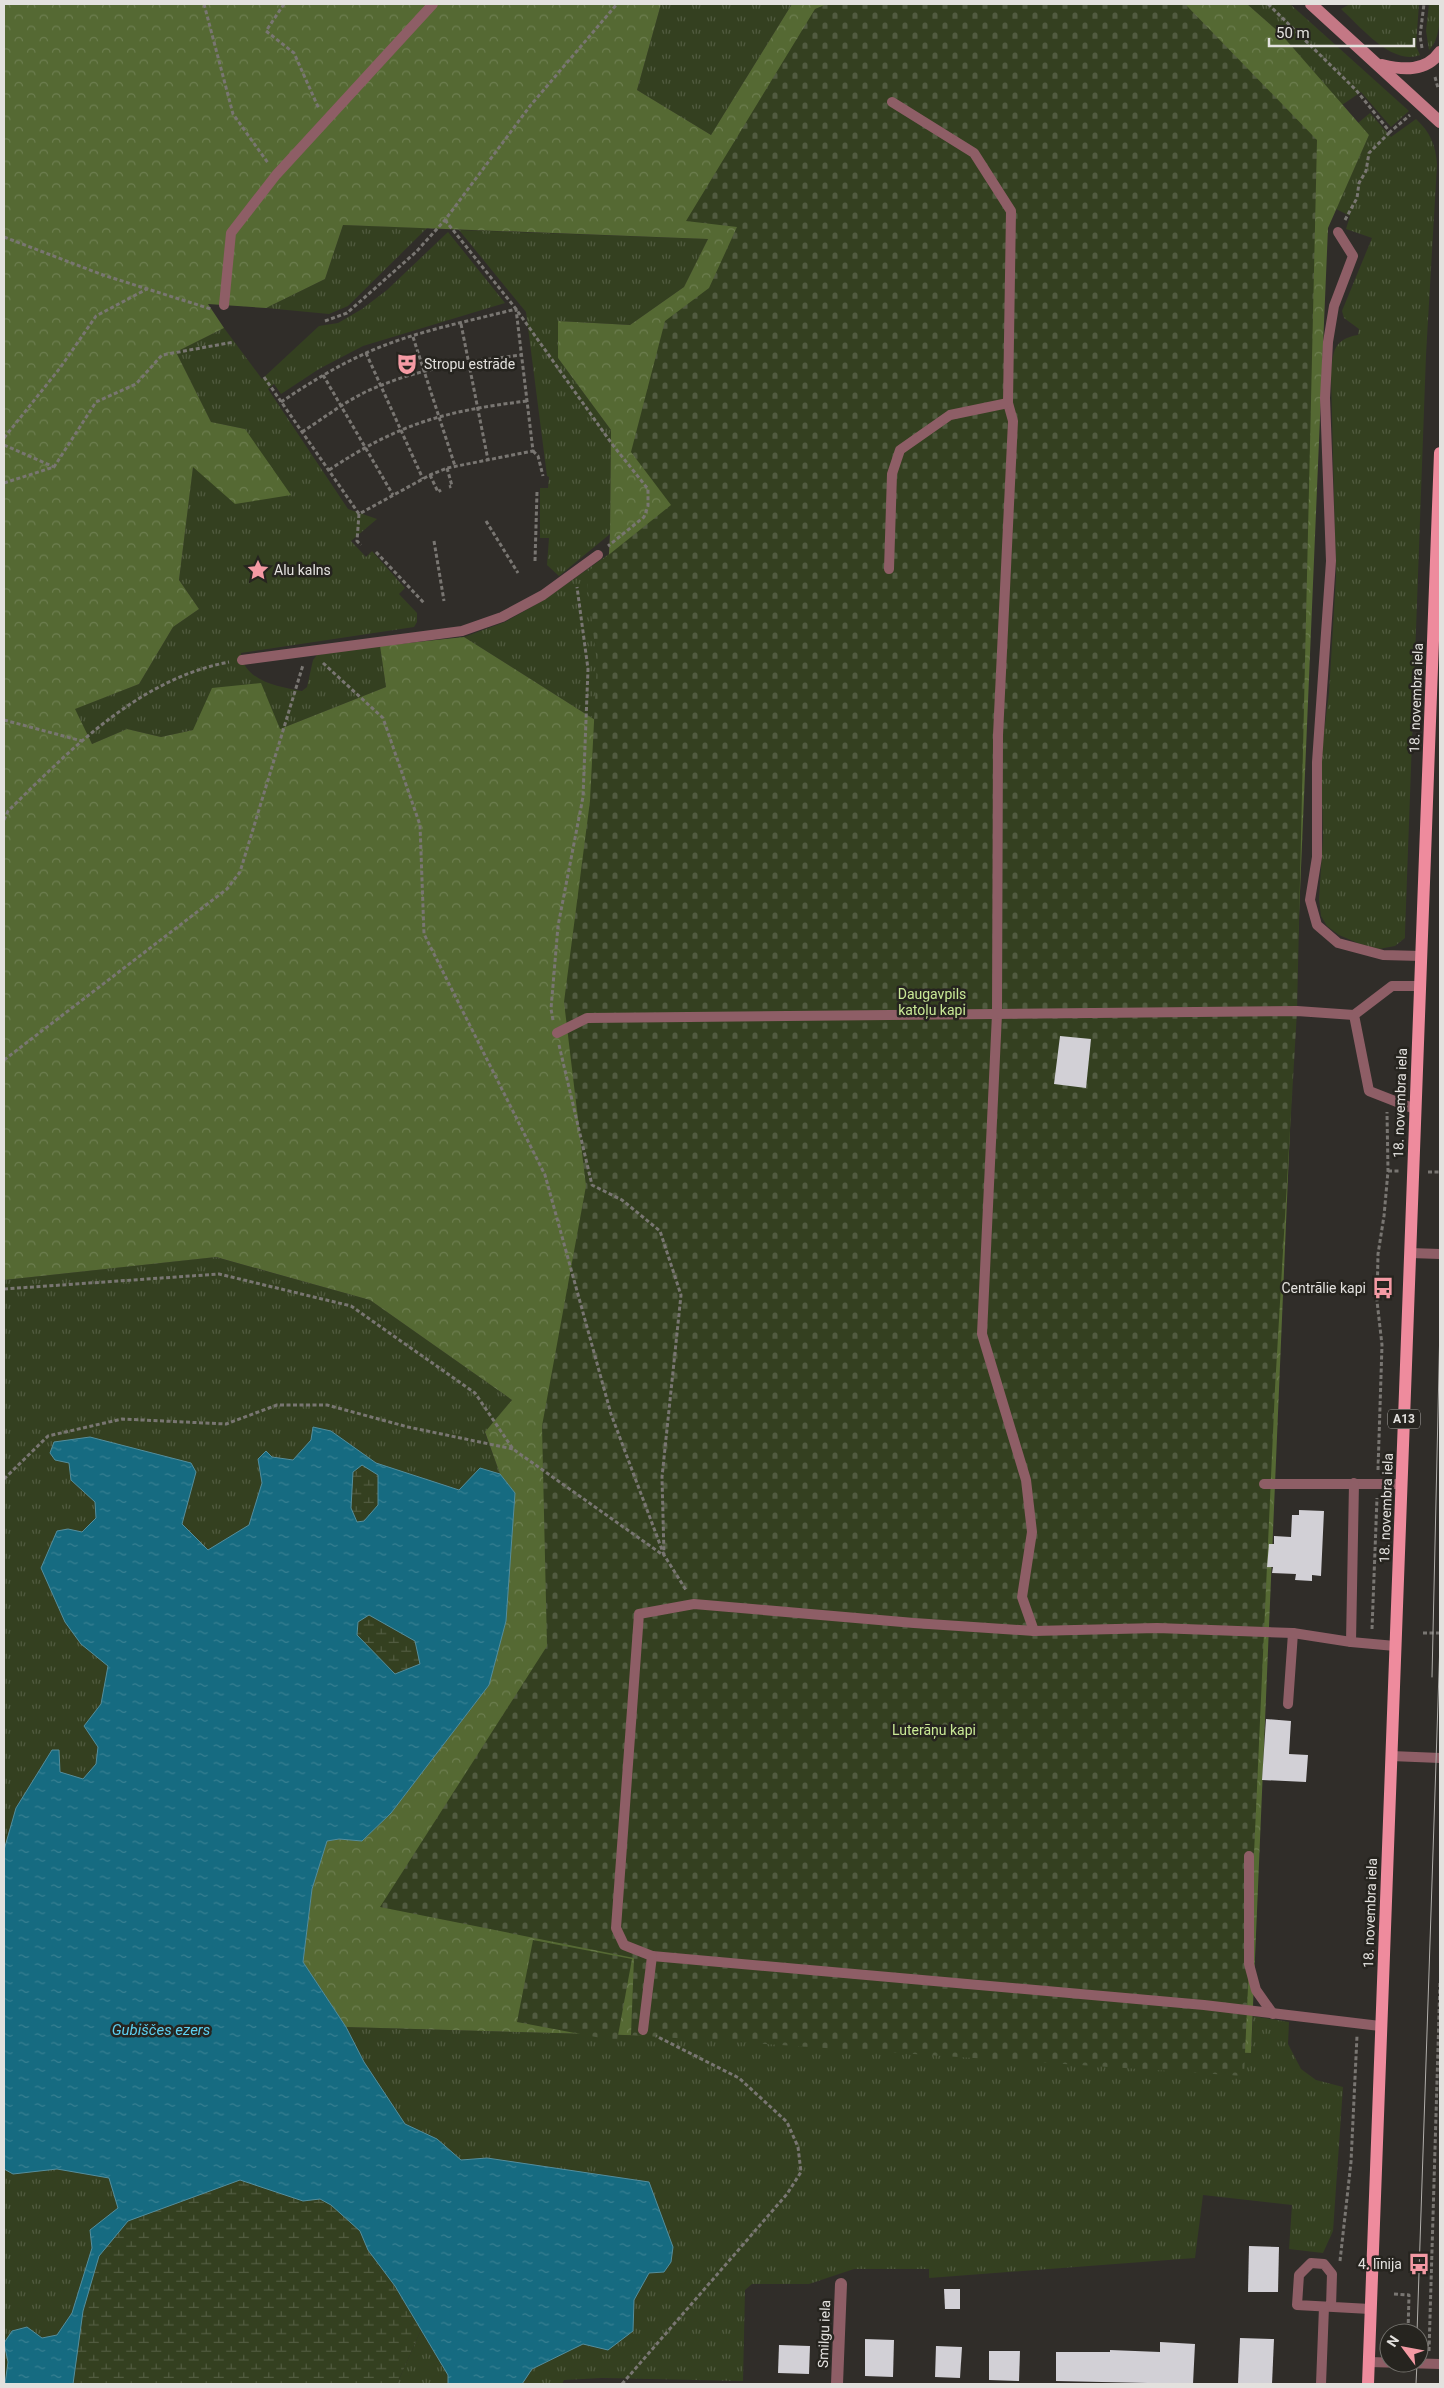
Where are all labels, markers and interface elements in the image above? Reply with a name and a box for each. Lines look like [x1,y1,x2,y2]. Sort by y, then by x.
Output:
scale bar [1269,15,1414,47]
text: 50 m [1276,24,1310,42]
theatre icon: Stropu estrāde [394,351,420,377]
place label: Stropu estrāde [424,356,515,372]
place icon: Alu kalns [245,557,271,583]
place label: Alu kalns [274,562,331,578]
street label: 18. novembra iela [1406,643,1426,753]
park label: Daugavpils katoļu kapi [898,986,966,1019]
street label: 18. novembra iela [1390,1048,1410,1158]
bus stop icon: Centrālie kapi [1370,1275,1396,1301]
place label: Centrālie kapi [1281,1280,1366,1296]
road number: A13 [1388,1410,1420,1428]
street label: 18. novembra iela [1376,1453,1396,1563]
park label: Luterāņu kapi [892,1722,976,1739]
street label: 18. novembra iela [1360,1858,1380,1968]
water label: Gubiščes ezers [112,2021,210,2039]
bus stop icon: 4. līnija [1406,2251,1432,2277]
place label: 4. līnija [1358,2256,1402,2272]
street label: Smilgu iela [815,2300,833,2368]
north arrow [1379,2323,1429,2373]
text: N [1384,2333,1402,2350]

